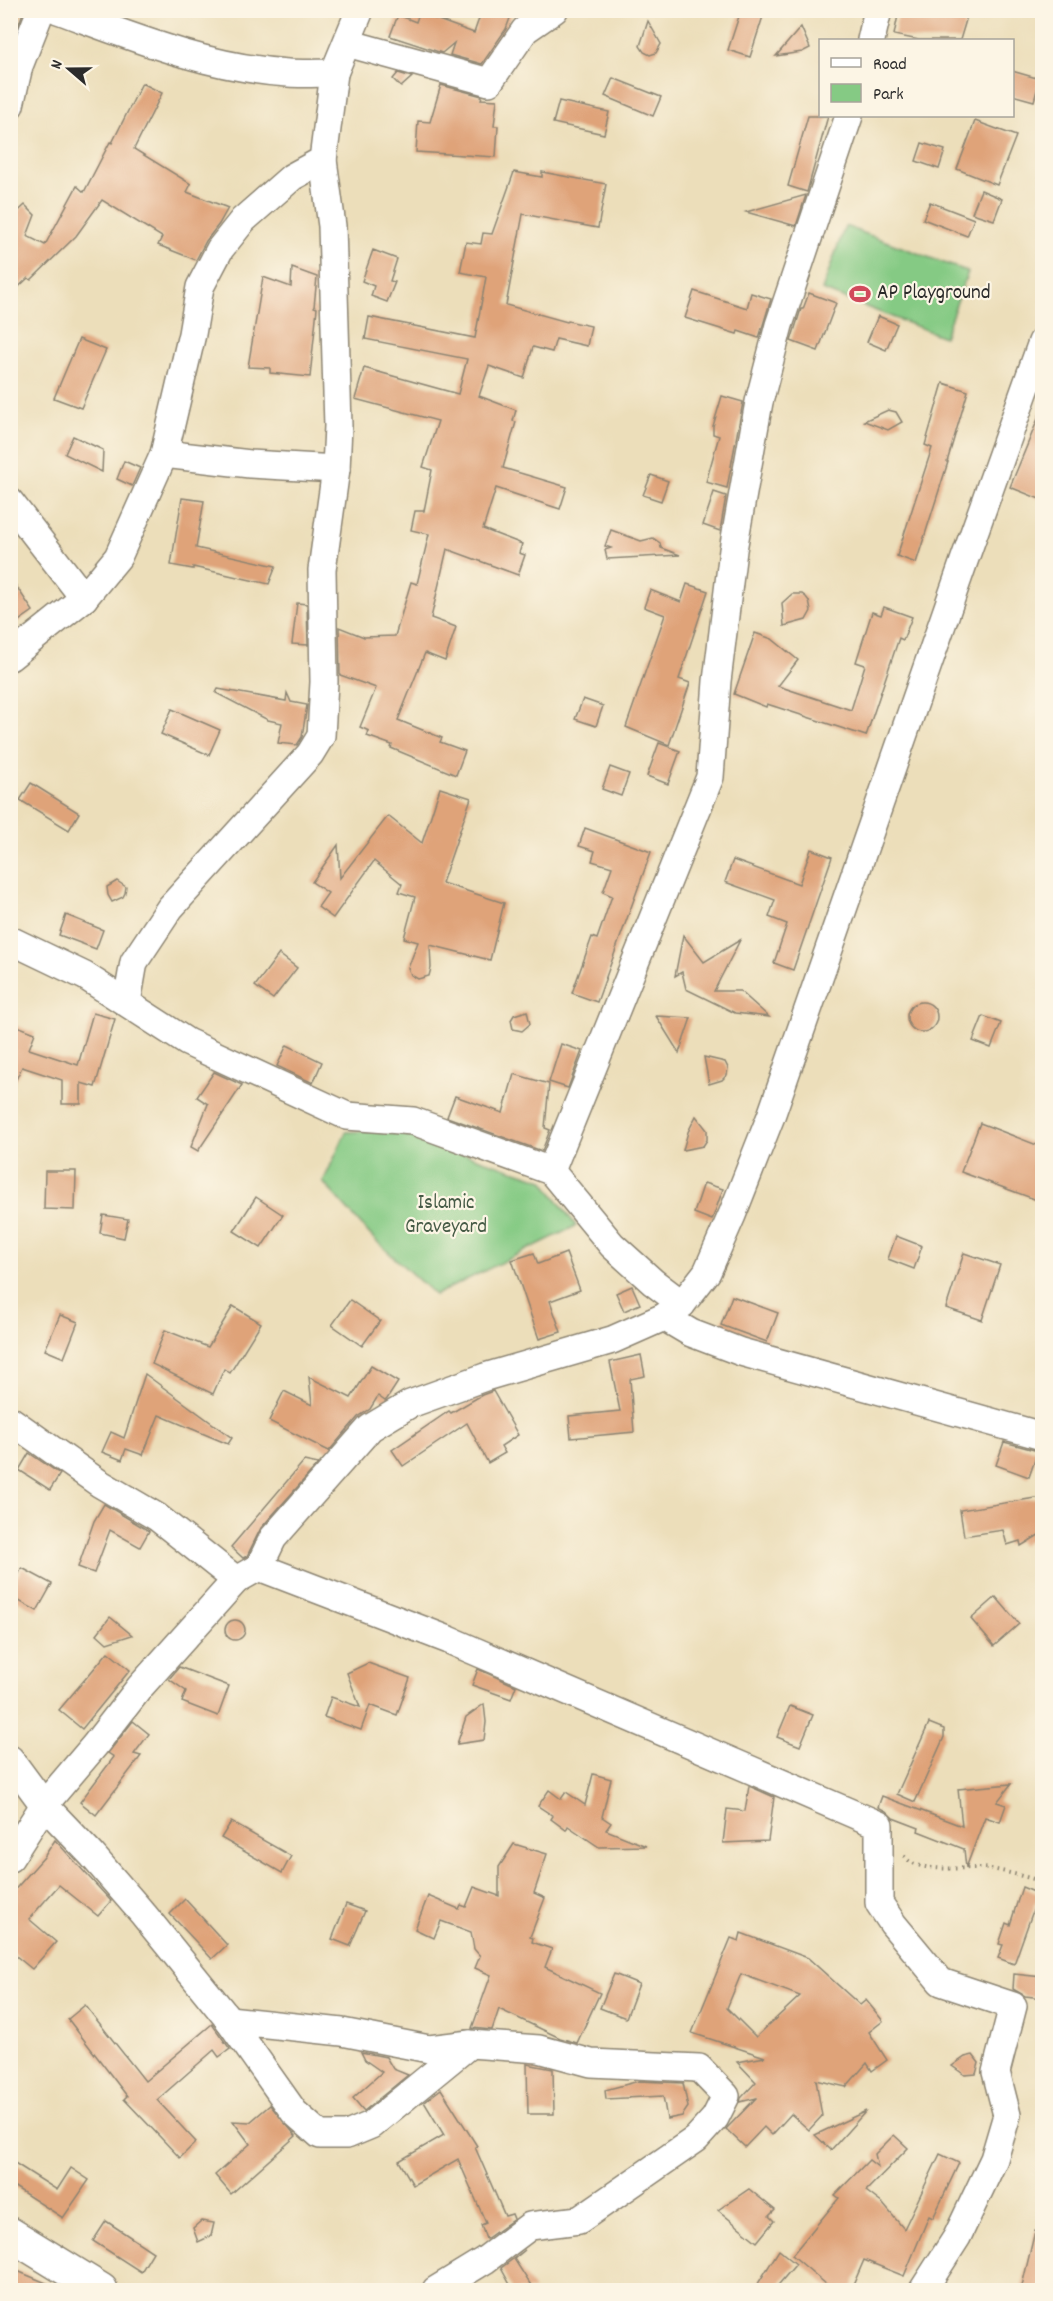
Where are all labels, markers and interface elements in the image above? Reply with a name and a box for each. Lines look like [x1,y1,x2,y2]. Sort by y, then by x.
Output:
north arrow [39,39,99,99]
legend [819,39,1014,117]
text: Road [873,53,907,78]
text: N [45,57,69,72]
text: Park [873,83,904,108]
place label: AP Playground [877,279,991,309]
sports icon: AP Playground [848,282,872,306]
park label: Islamic Graveyard [405,1189,487,1243]

